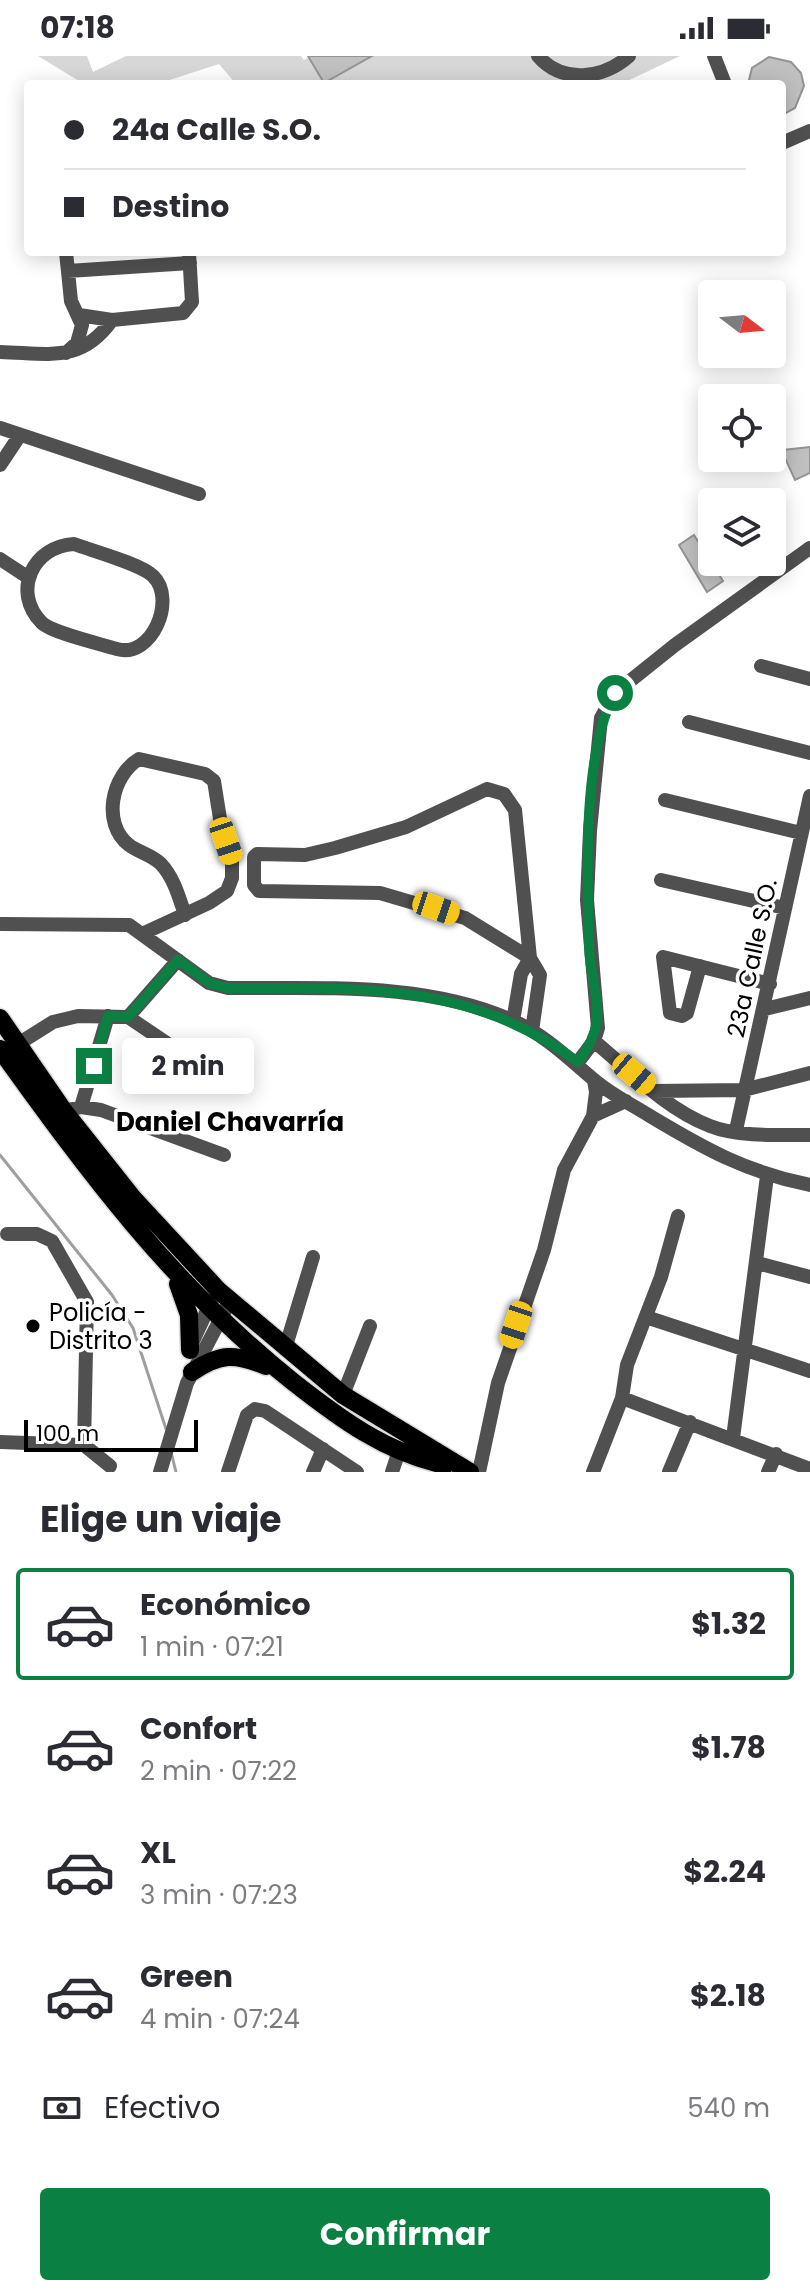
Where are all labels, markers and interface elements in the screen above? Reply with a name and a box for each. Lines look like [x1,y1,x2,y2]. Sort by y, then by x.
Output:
text: 07:18 [40,6,115,49]
text: 24a Calle S.O. [112,108,321,151]
text: Destino [112,185,229,228]
north arrow [698,280,786,368]
map controls [698,280,786,576]
button: locate [698,384,786,472]
button: layers [698,488,786,576]
route start [597,675,633,711]
car [207,814,245,868]
street label: 23a Calle S.O. [719,876,785,1040]
car [409,889,463,927]
callout: 2 min [122,1038,254,1094]
route end [76,1048,112,1084]
text: 2 min [151,1048,225,1084]
car [608,1049,660,1099]
district label: Daniel Chavarría [116,1104,344,1140]
place label: Policía - Distrito 3 [49,1296,153,1357]
car [497,1298,535,1352]
marker: Policía - Distrito 3 [24,1317,42,1335]
scale bar [24,1416,198,1452]
text: 100 m [36,1418,99,1449]
text: Elige un viaje [40,1494,282,1545]
text: Económico [140,1583,311,1626]
icon: car [44,1588,116,1660]
text: $1.32 [691,1602,766,1645]
text: 1 min · 07:21 [140,1629,284,1665]
text: Confort [140,1707,257,1750]
icon: car [44,1712,116,1784]
text: $1.78 [691,1726,766,1769]
text: 2 min · 07:22 [140,1753,297,1789]
text: XL [140,1831,176,1874]
icon: car [44,1836,116,1908]
text: $2.24 [683,1850,766,1893]
text: 3 min · 07:23 [140,1877,298,1913]
text: Green [140,1955,233,1998]
icon: car [44,1960,116,2032]
text: $2.18 [690,1974,766,2017]
text: 4 min · 07:24 [140,2001,300,2037]
icon: cash [40,2086,84,2130]
text: Efectivo [104,2086,220,2129]
text: 540 m [687,2090,770,2126]
button: Confirmar [40,2188,770,2280]

